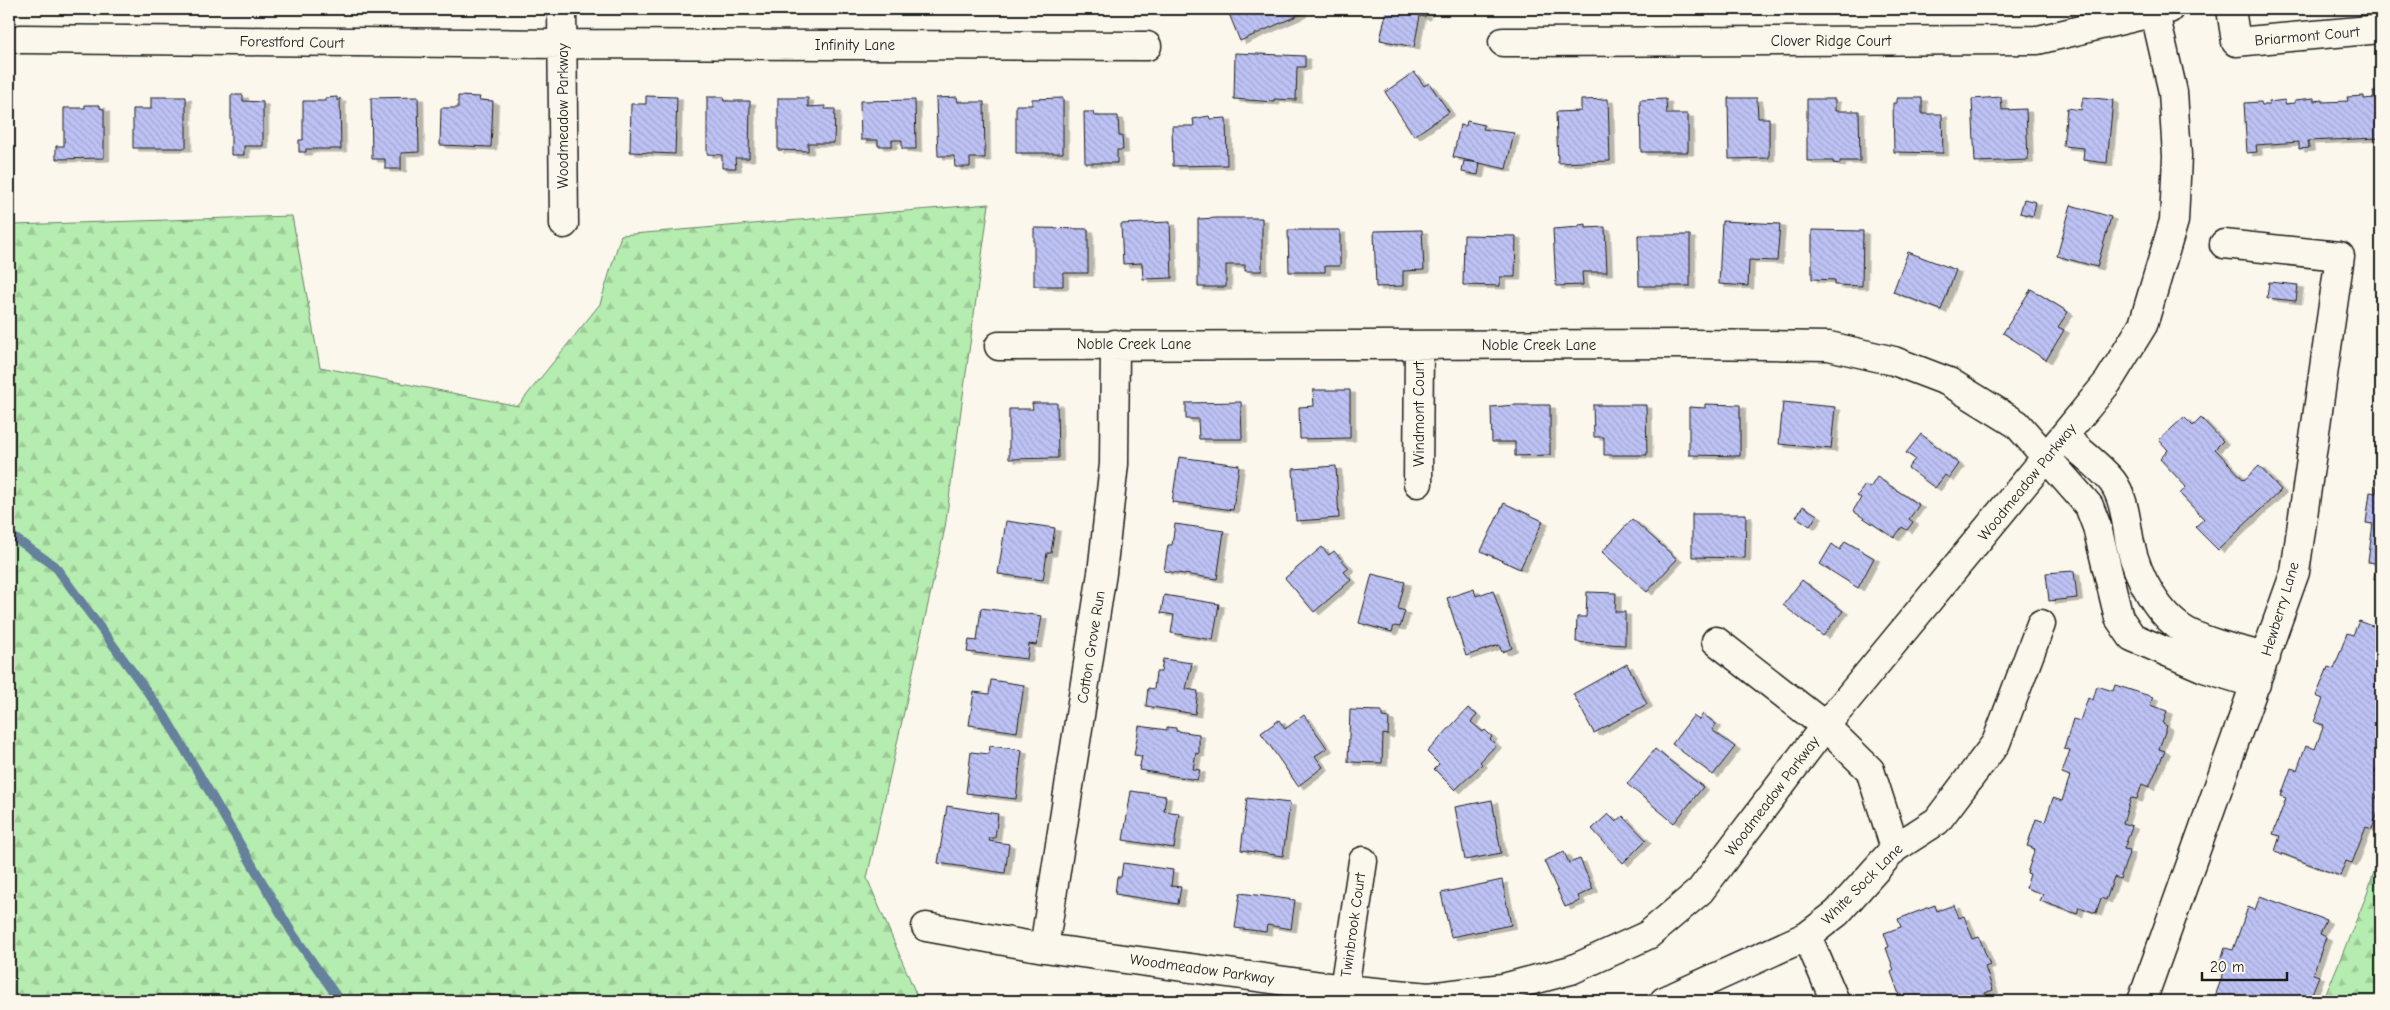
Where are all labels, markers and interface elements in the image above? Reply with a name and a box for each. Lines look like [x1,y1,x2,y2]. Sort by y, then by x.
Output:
street label: Briarmont Court [2254,22,2361,50]
street label: Forestford Court [239,32,345,52]
street label: Clover Ridge Court [1771,32,1892,50]
street label: Infinity Lane [815,36,896,54]
street label: Woodmeadow Parkway [554,43,572,189]
street label: Noble Creek Lane [1077,335,1192,353]
street label: Noble Creek Lane [1482,336,1597,354]
street label: Windmont Court [1410,360,1428,467]
street label: Woodmeadow Parkway [1974,420,2080,544]
street label: Hewberry Lane [2257,559,2303,658]
street label: Cotton Grove Run [1073,589,1109,705]
street label: Woodmeadow Parkway [1721,732,1823,860]
street label: White Sock Lane [1818,839,1907,928]
street label: Twinbrook Court [1337,871,1369,978]
street label: Woodmeadow Parkway [1129,950,1276,988]
scale bar [2202,950,2288,982]
text: 20 m [2210,958,2244,976]

